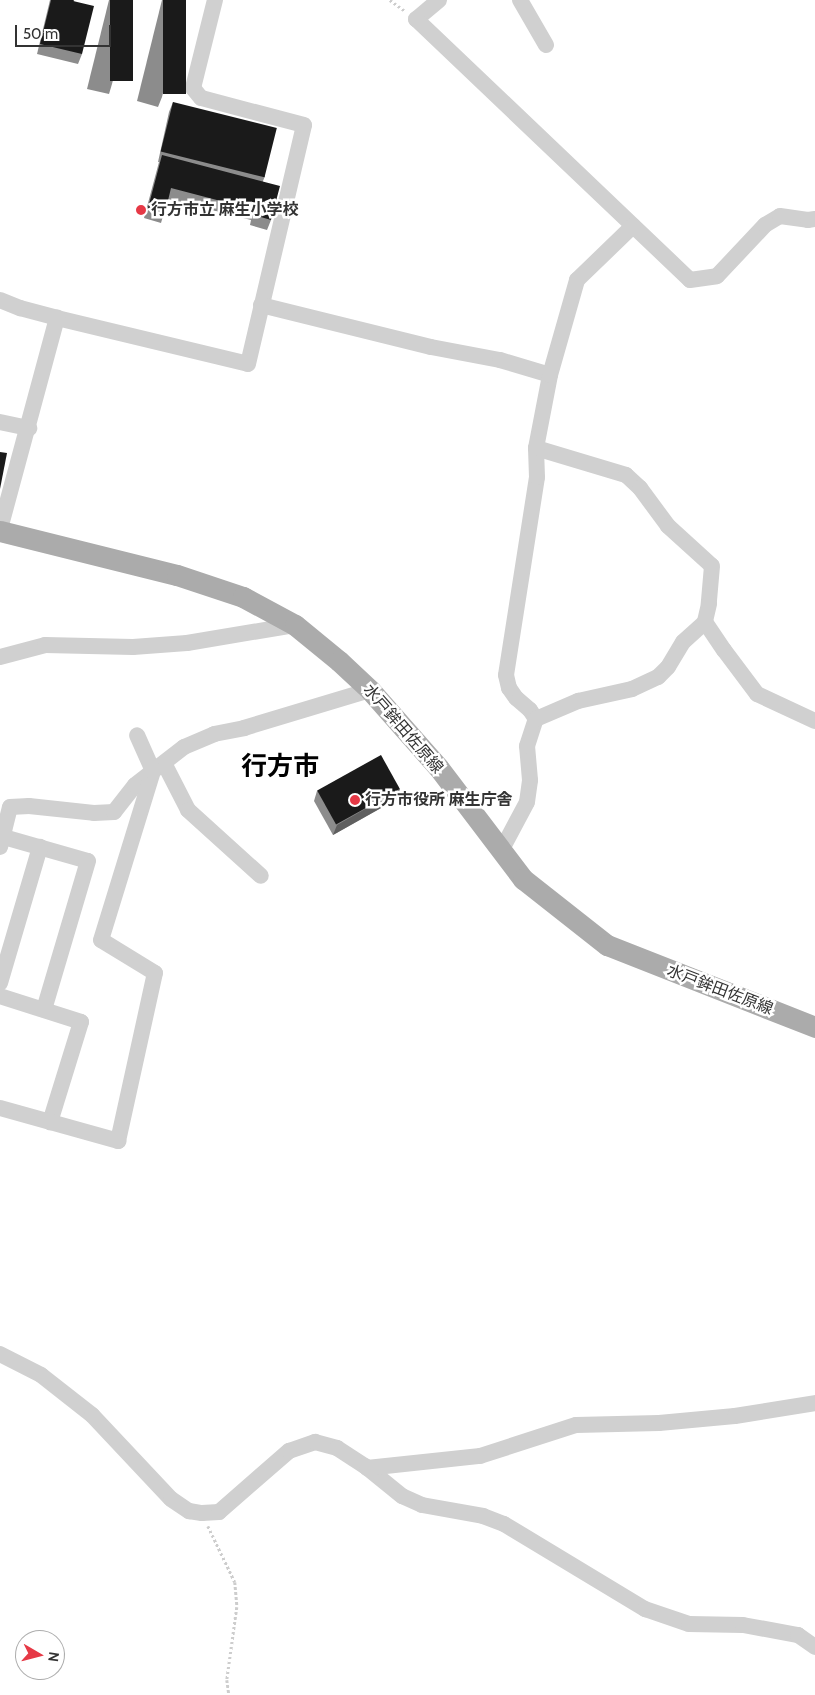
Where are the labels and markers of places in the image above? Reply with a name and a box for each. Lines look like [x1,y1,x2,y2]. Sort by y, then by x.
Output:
place label: 行方市立 麻生小学校 [151,200,299,220]
marker: 行方市立 麻生小学校 [135,204,147,216]
place label: 行方市役所 麻生庁舎 [365,790,513,810]
marker: 行方市役所 麻生庁舎 [349,794,361,806]

